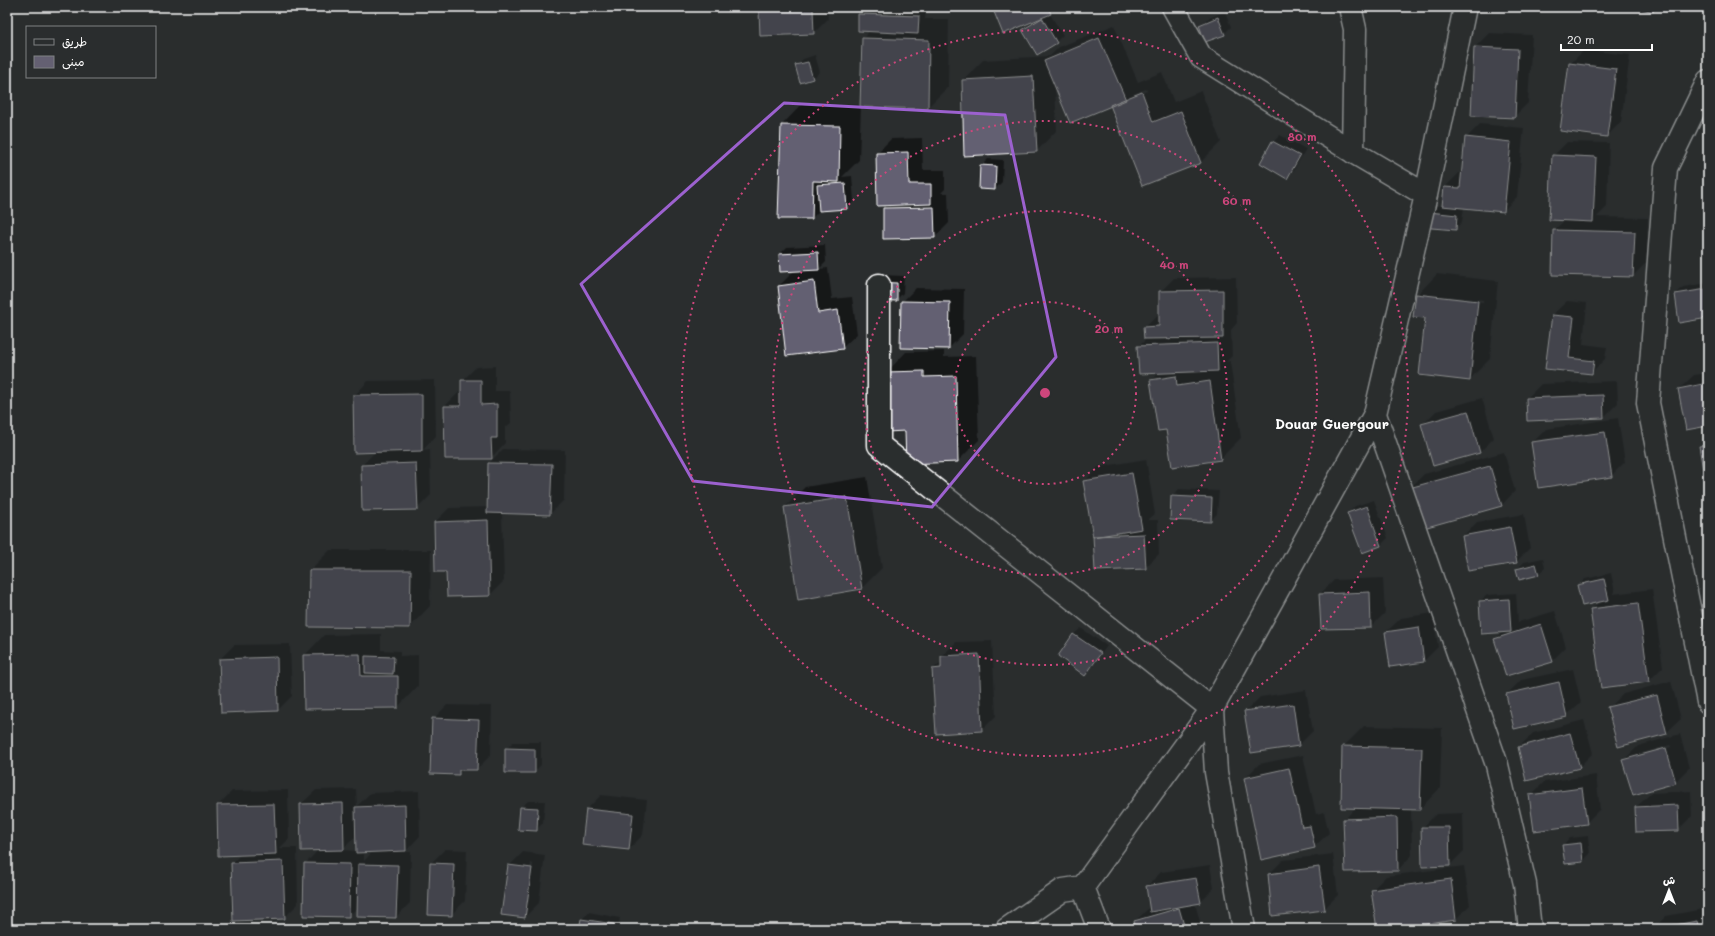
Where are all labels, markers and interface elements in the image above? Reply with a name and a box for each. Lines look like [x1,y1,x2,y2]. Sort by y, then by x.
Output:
legend [26,26,156,78]
scale bar [1561,26,1652,52]
text: 20 m [1567,31,1595,47]
text: طريق [62,33,87,49]
text: مبنى [62,53,85,70]
text: 80 m [1287,128,1317,144]
text: 60 m [1223,192,1251,208]
text: 40 m [1159,256,1189,272]
text: 20 m [1095,320,1123,336]
centre of rings [1038,386,1052,400]
district label: Douar Guergour [1275,414,1389,433]
north arrow [1649,870,1689,910]
text: ش [1663,872,1675,887]

